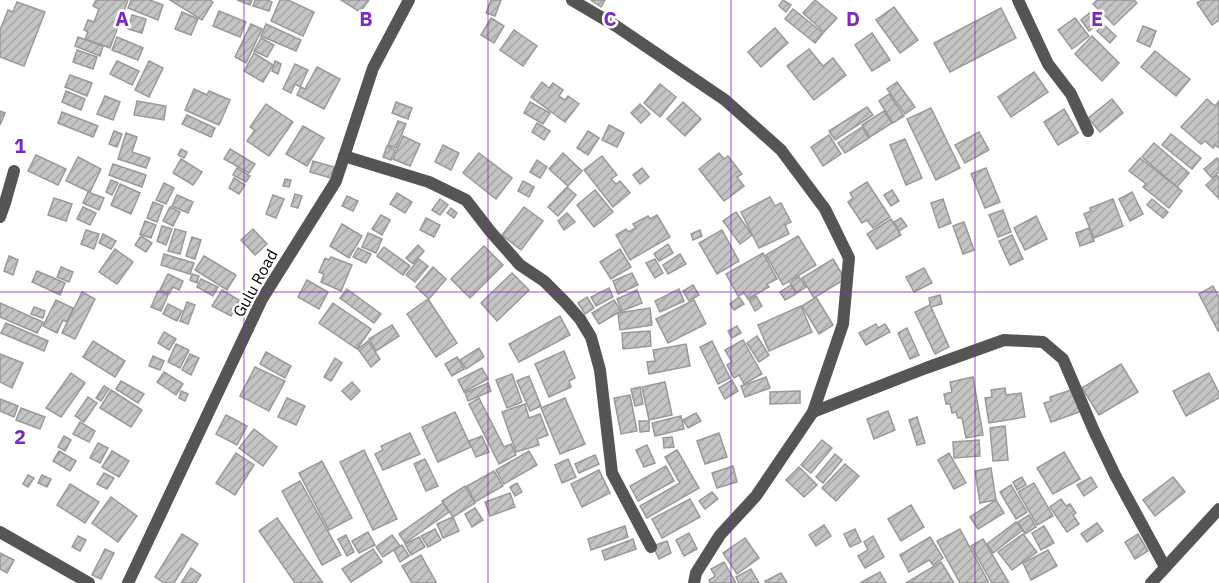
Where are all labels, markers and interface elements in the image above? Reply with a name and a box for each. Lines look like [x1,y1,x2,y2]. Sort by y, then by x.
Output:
text: A [115,5,129,32]
text: B [359,5,373,32]
text: C [603,5,617,32]
text: D [846,5,860,32]
text: E [1091,5,1103,32]
text: 1 [14,132,26,159]
street label: Gulu Road [228,246,282,320]
text: 2 [14,423,26,450]

